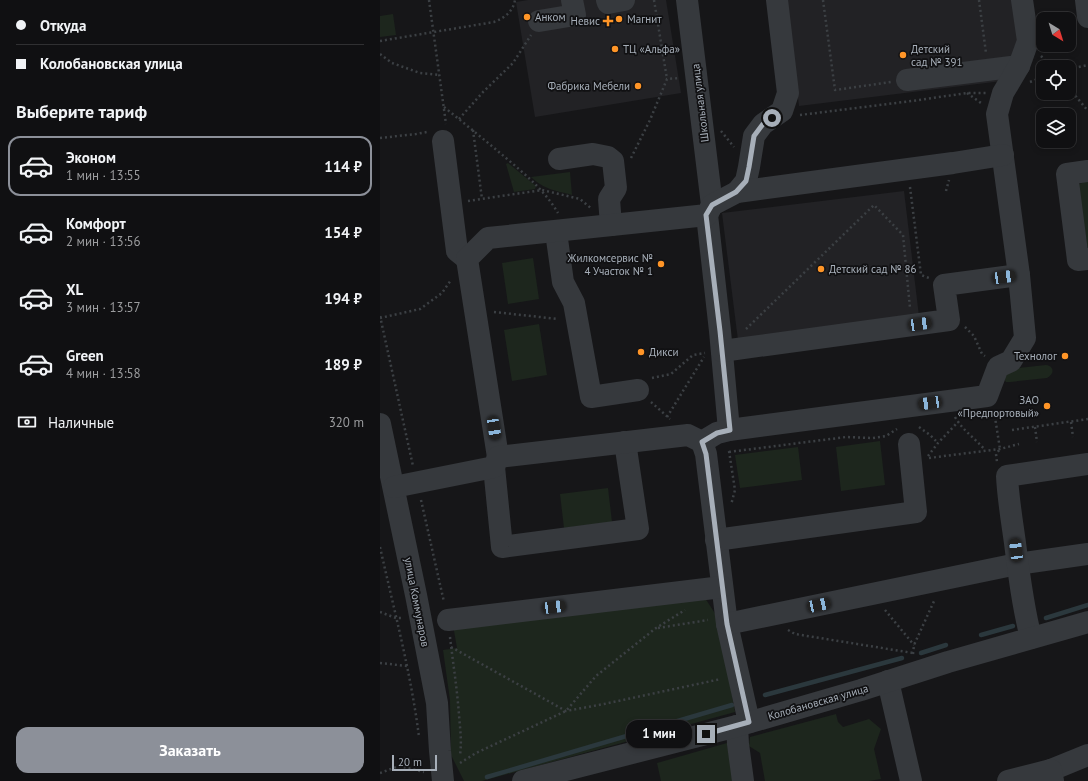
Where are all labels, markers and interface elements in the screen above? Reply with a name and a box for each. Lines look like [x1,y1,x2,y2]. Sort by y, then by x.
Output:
place label: Анком [535,10,566,24]
marker: Анком [522,12,532,22]
place label: Магнит [627,12,662,26]
north arrow [1036,12,1076,52]
map controls [1036,12,1076,148]
place label: Невис [571,14,600,28]
marker: Магнит [614,14,624,24]
text: Откуда [40,16,86,35]
marker: Невис [603,16,613,26]
place label: ТЦ «Альфа» [623,42,680,56]
place label: Детский сад № 391 [911,42,962,69]
marker: ТЦ «Альфа» [610,44,620,54]
marker: Детский сад № 391 [898,50,908,60]
text: Колобановская улица [40,54,183,73]
button: locate [1036,60,1076,100]
street label: Школьная улица [688,63,712,143]
place label: Фабрика Мебели [547,79,630,93]
marker: Фабрика Мебели [633,81,643,91]
text: Выберите тариф [16,100,147,123]
button: layers [1036,108,1076,148]
route start [763,109,781,127]
icon: car [18,148,54,184]
text: Эконом [66,148,116,167]
text: 114 ₽ [324,157,362,176]
text: 1 мин · 13:55 [66,167,141,184]
icon: car [18,214,54,250]
text: Комфорт [66,214,126,233]
text: 154 ₽ [324,223,362,242]
text: 2 мин · 13:56 [66,233,141,250]
place label: Жилкомсервис № 4 Участок № 1 [567,251,653,278]
marker: Жилкомсервис № 4 Участок № 1 [656,259,666,269]
place label: Детский сад № 86 [829,262,917,276]
marker: Детский сад № 86 [816,264,826,274]
car [991,269,1017,285]
icon: car [18,280,54,316]
text: XL [66,280,83,299]
text: 194 ₽ [324,289,362,308]
text: 3 мин · 13:57 [66,299,141,316]
car [907,316,933,332]
place label: Дикси [649,345,678,359]
icon: car [18,346,54,382]
text: Green [66,346,104,365]
marker: Дикси [636,347,646,357]
place label: Технолог [1014,349,1058,363]
marker: Технолог [1060,351,1070,361]
text: 189 ₽ [324,355,362,374]
text: 4 мин · 13:58 [66,365,141,382]
place label: ЗАО «Предпортовый» [958,393,1039,420]
car [917,395,943,411]
marker: ЗАО «Предпортовый» [1042,401,1052,411]
icon: cash [16,411,38,433]
text: Наличные [48,413,114,432]
text: 320 m [329,414,364,431]
car [486,415,502,441]
car [1009,537,1023,563]
street label: улица Коммунаров [401,556,433,648]
car [806,597,832,613]
car [541,600,567,614]
street label: Колобановская улица [766,681,870,723]
callout: 1 мин [626,720,692,748]
text: 1 мин [642,725,676,742]
route end [697,725,715,743]
button: Заказать [16,727,364,773]
scale bar [392,753,437,772]
text: 20 m [398,755,422,769]

